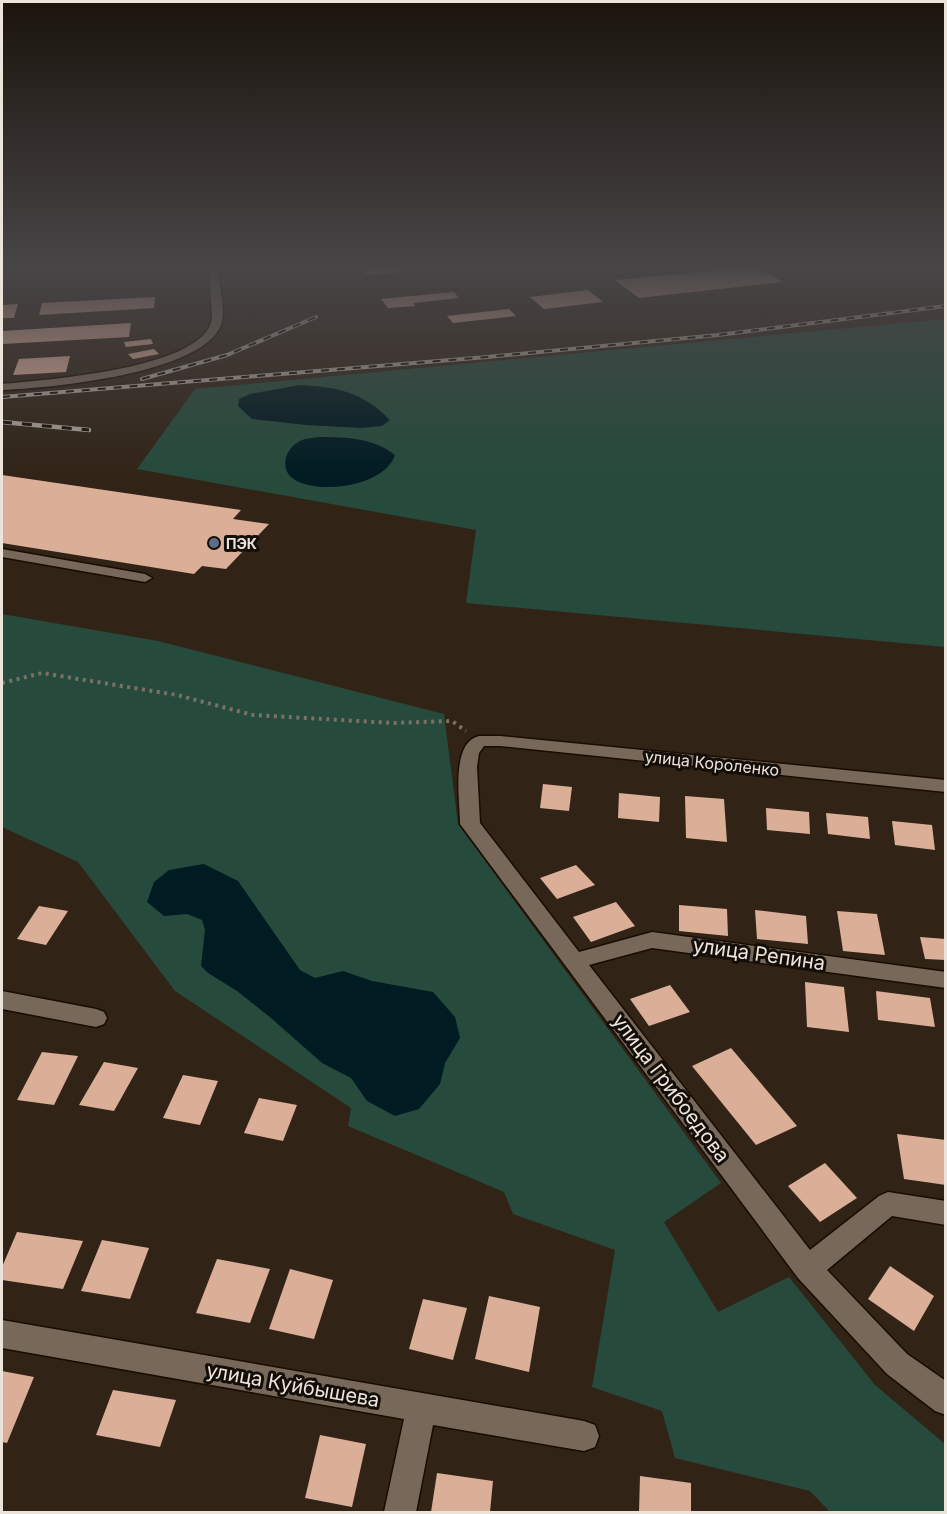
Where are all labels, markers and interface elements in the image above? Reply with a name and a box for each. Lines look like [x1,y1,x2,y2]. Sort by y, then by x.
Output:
place label: ПЭК [226,535,257,552]
marker: ПЭК [207,536,221,550]
street label: улица Короленко [644,746,780,780]
street label: улица Репина [691,933,827,975]
street label: улица Грибоедова [607,1009,735,1167]
street label: улица Куйбышева [205,1358,381,1412]

